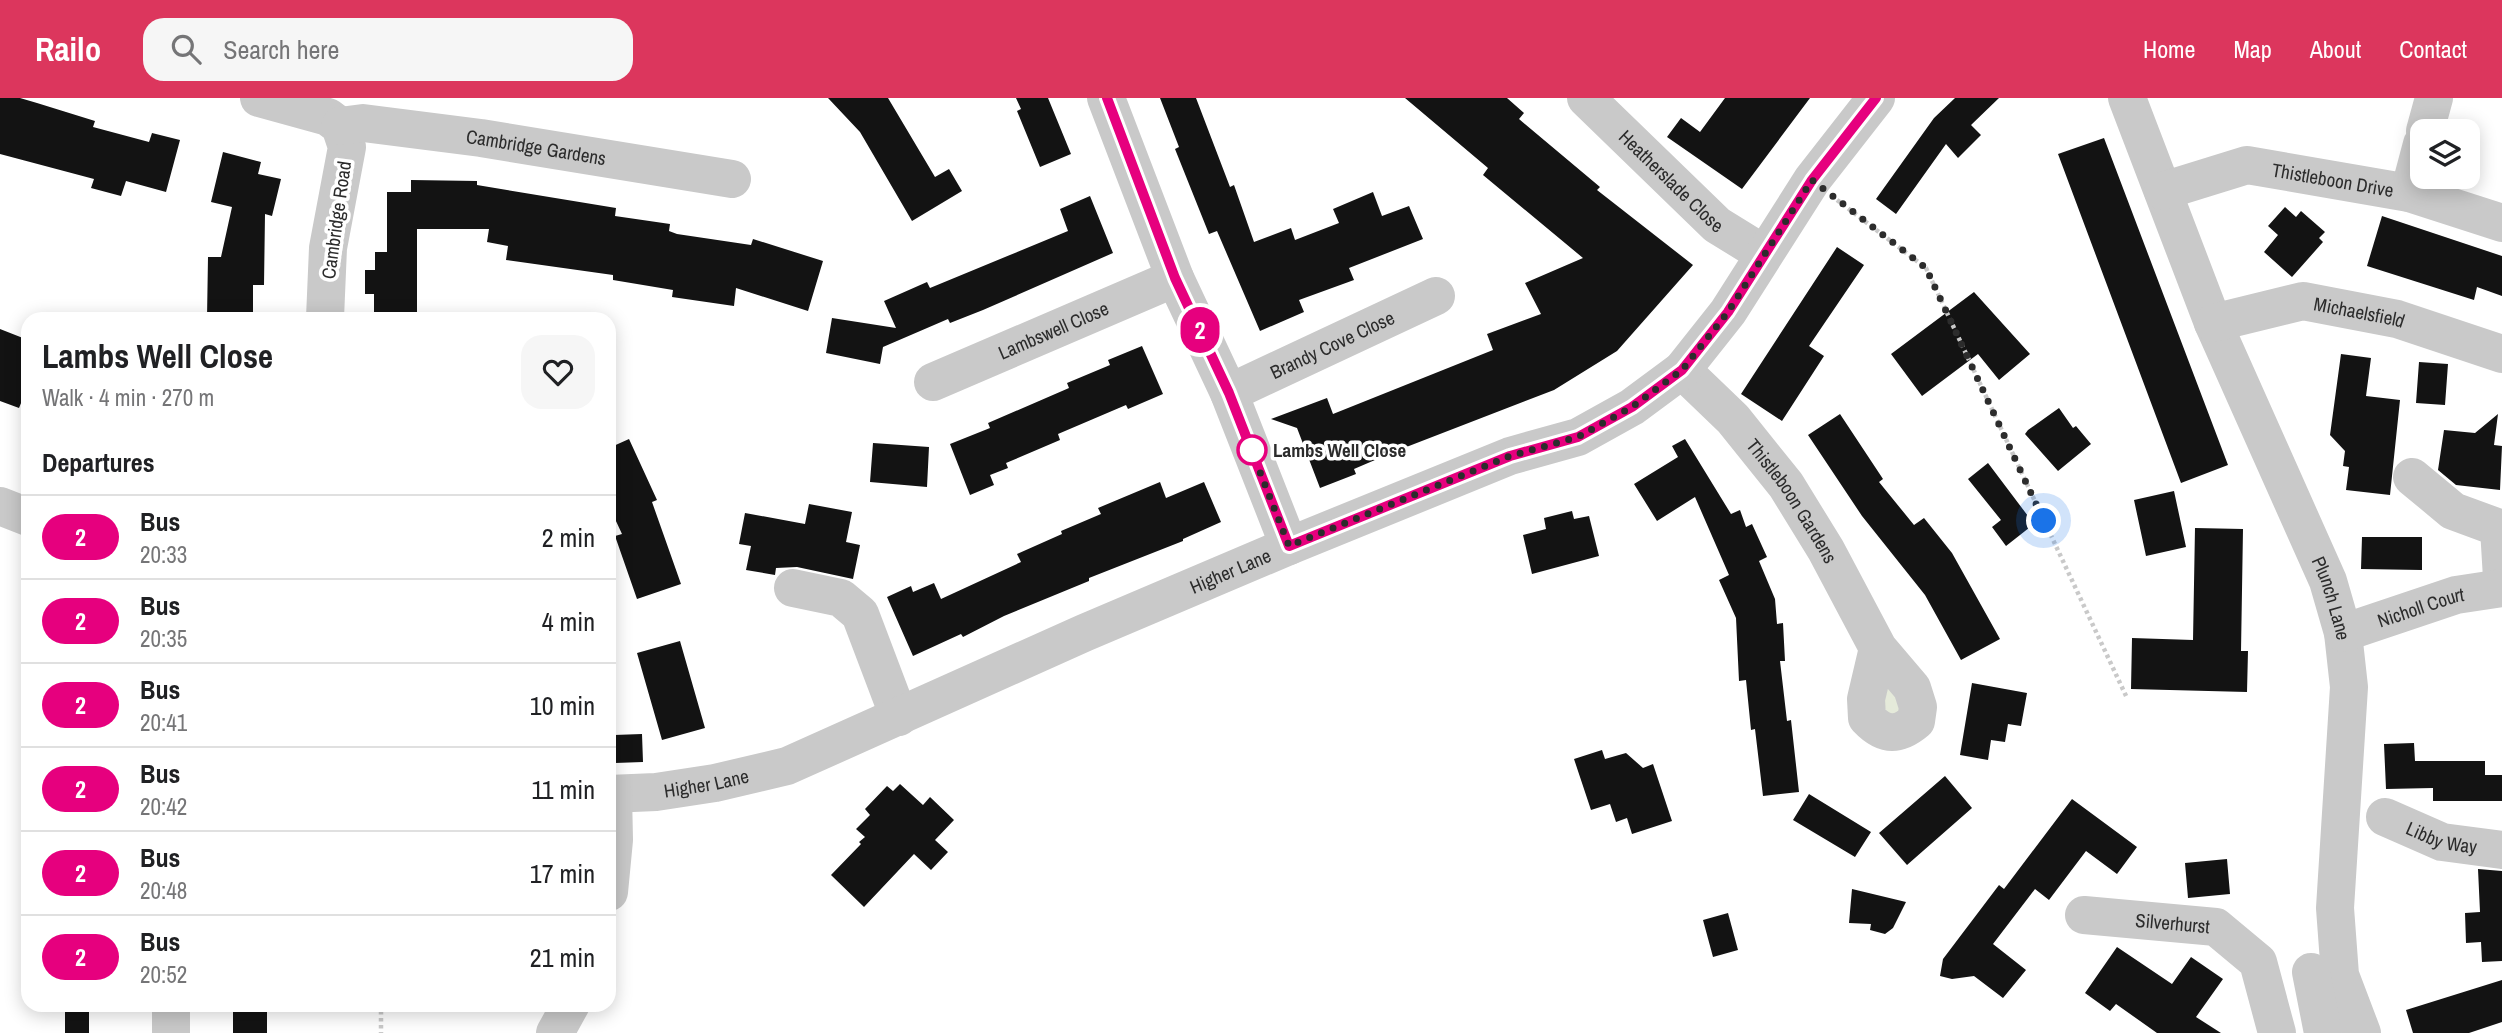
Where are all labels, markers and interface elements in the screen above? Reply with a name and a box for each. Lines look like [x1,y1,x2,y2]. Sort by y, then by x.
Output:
search box [143,18,633,81]
text: Railo [35,27,101,71]
icon: search [167,30,205,68]
text: Search here [223,32,339,67]
text: Home [2143,33,2195,65]
text: Map [2233,33,2272,65]
text: About [2310,33,2361,65]
text: Contact [2399,33,2467,65]
map controls [2410,119,2480,189]
button: layers [2410,119,2480,189]
street label: Cambridge Gardens [465,123,608,171]
street label: Heatherslade Close [1613,124,1728,239]
street label: Thistleboon Drive [2270,157,2396,203]
street label: Cambridge Road [315,159,357,281]
street label: Michaelsfield [2312,290,2408,334]
street label: Lambswell Close [994,295,1113,365]
street label: Brandy Cove Close [1266,304,1399,385]
line badge: 2 [1177,307,1223,353]
text: 2 [1195,314,1205,346]
text: Lambs Well Close [42,334,273,378]
button: heart [521,335,595,409]
text: Walk · 4 min · 270 m [42,382,214,413]
street label: Thistleboon Gardens [1741,433,1844,568]
marker: Lambs Well Close [1237,435,1267,465]
place label: Lambs Well Close [1273,437,1406,463]
text: Departures [42,445,155,480]
your location [2026,503,2061,538]
text: Bus [140,504,180,539]
text: 2 min [542,520,595,555]
text: 2 [75,521,86,553]
text: 20:33 [140,539,187,570]
street label: Higher Lane [1186,542,1275,600]
street label: Plunch Lane [2306,552,2357,641]
street label: Nicholl Court [2374,581,2466,634]
text: Bus [140,588,180,623]
text: 4 min [542,604,595,639]
text: 2 [75,605,86,637]
text: 20:35 [140,623,187,654]
text: Bus [140,672,180,707]
text: 10 min [530,688,595,723]
text: 2 [75,689,86,721]
text: 20:41 [140,707,187,738]
text: Bus [140,756,180,791]
street label: Higher Lane [662,762,751,804]
text: 11 min [531,772,595,807]
text: 2 [75,773,86,805]
text: 20:42 [140,791,187,822]
street label: Libby Way [2402,815,2479,860]
text: Bus [140,840,180,875]
text: 17 min [530,856,595,891]
text: 2 [75,857,86,889]
text: 20:48 [140,875,187,906]
street label: Silverhurst [2134,907,2212,939]
text: Bus [140,924,180,959]
text: 21 min [530,940,595,975]
text: 2 [75,941,86,973]
text: 20:52 [140,959,187,990]

